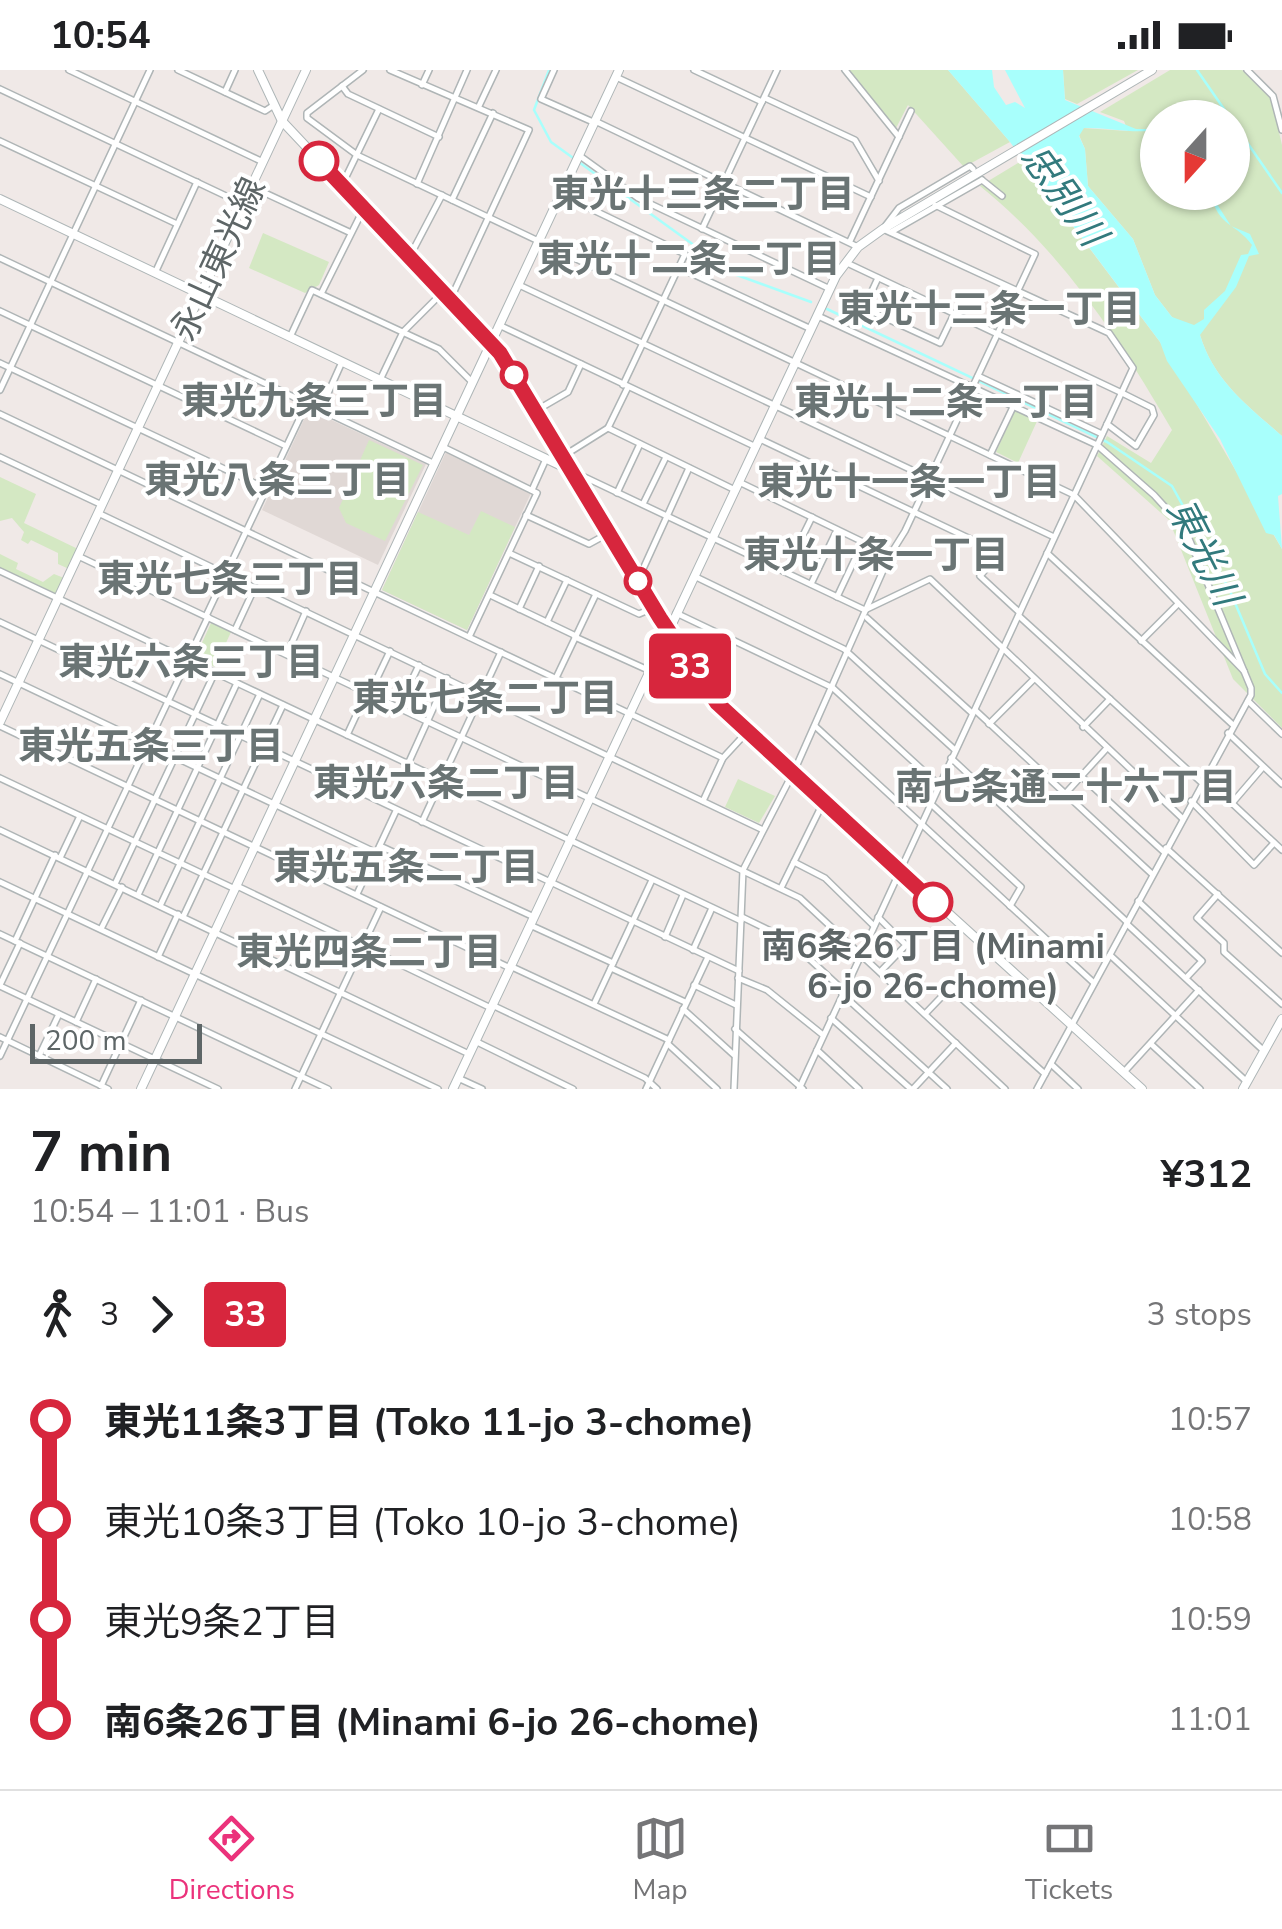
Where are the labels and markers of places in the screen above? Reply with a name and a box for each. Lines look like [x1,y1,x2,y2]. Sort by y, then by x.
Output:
unlabelled marker [300,142,338,180]
unlabelled marker [501,362,527,388]
unlabelled marker [625,568,651,594]
marker: 南6条26丁目 (Minami 6-jo 26-chome) [914,883,952,921]
place label: 南6条26丁目 (Minami 6-jo 26-chome) [761,923,1105,1010]

